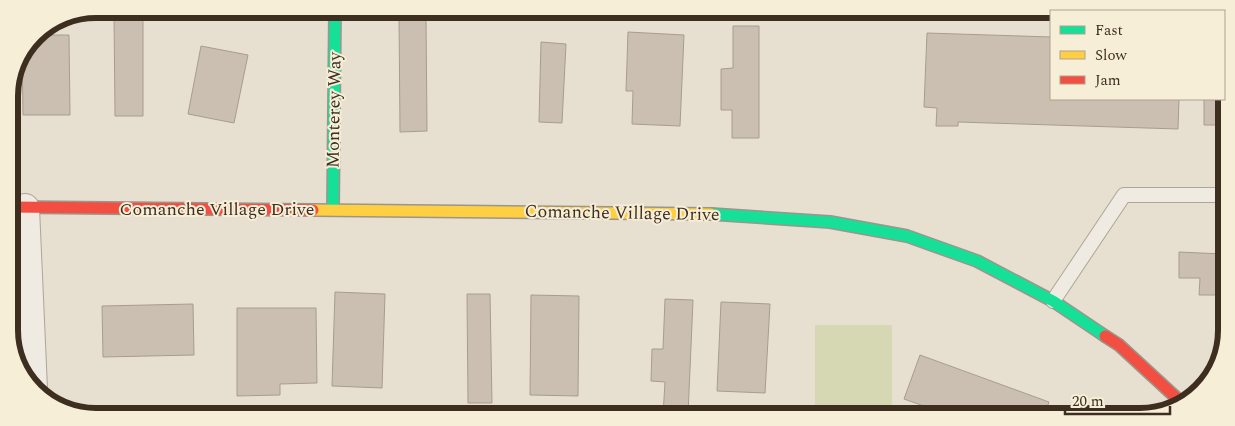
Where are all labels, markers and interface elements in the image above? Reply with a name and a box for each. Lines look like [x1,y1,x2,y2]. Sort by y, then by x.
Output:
legend [1050,10,1225,100]
text: Fast [1095,19,1123,42]
text: Slow [1095,44,1127,67]
street label: Monterey Way [319,50,349,168]
text: Jam [1095,69,1121,92]
street label: Comanche Village Drive [120,196,314,223]
street label: Comanche Village Drive [524,198,720,228]
scale bar [1065,384,1170,416]
text: 20 m [1072,390,1104,413]

